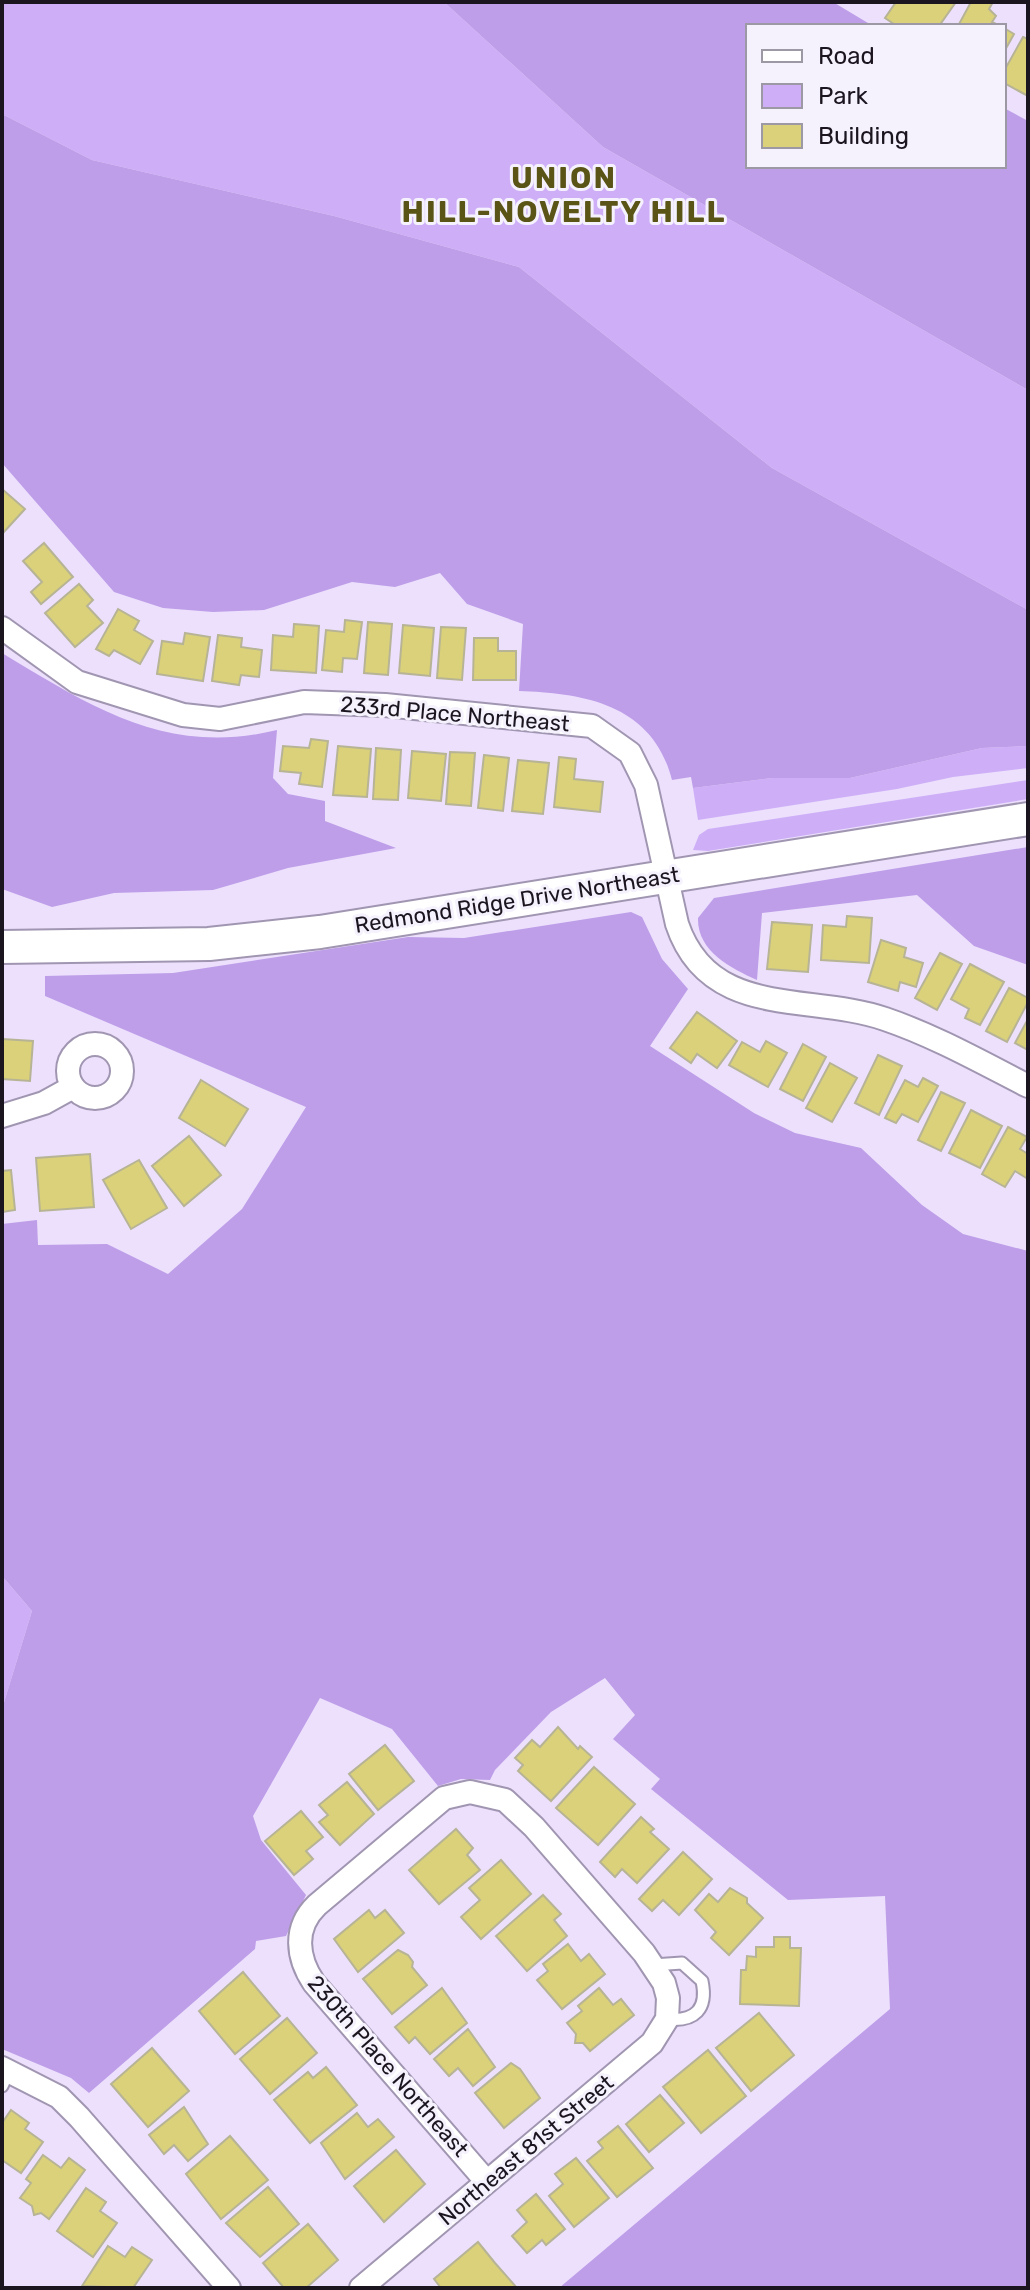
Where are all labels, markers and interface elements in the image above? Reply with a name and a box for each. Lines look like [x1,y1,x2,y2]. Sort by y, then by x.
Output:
legend [746,24,1006,168]
text: Road [818,42,875,70]
text: Park [818,82,869,110]
text: Building [818,122,909,150]
district label: UNION HILL-NOVELTY HILL [402,160,726,230]
street label: 233rd Place Northeast [339,691,571,738]
street label: Redmond Ridge Drive Northeast [353,861,682,939]
street label: 230th Place Northeast [302,1970,474,2163]
street label: Northeast 81st Street [433,2069,619,2231]

